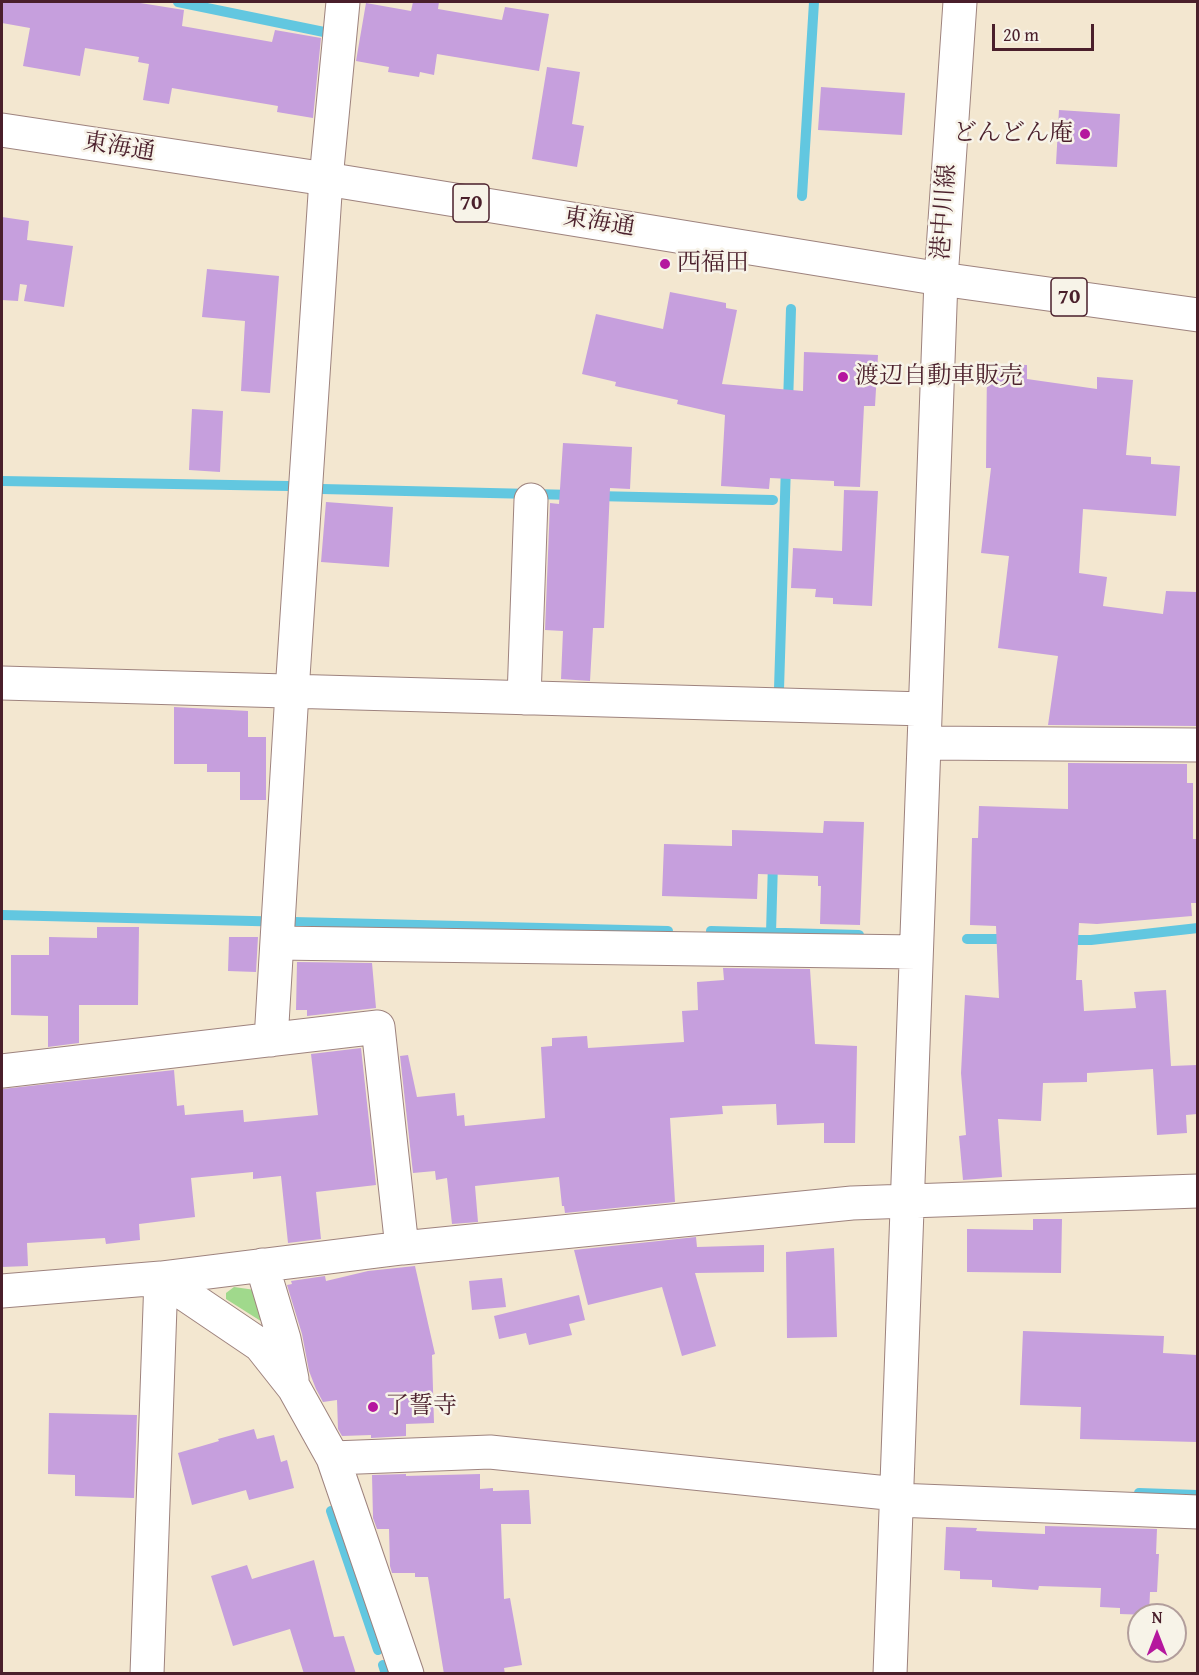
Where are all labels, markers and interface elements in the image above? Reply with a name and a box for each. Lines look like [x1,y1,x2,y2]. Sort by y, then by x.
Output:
scale bar [995,12,1097,50]
text: 20 m [1003,21,1039,48]
place label: どんどん庵 [953,120,1073,148]
marker: どんどん庵 [1078,127,1092,141]
street label: 東海通 [81,128,157,168]
street label: 港中川線 [927,163,963,261]
road number: 70 [453,184,489,222]
street label: 東海通 [561,203,637,243]
place label: 西福田 [677,250,749,278]
marker: 西福田 [658,257,672,271]
road number: 70 [1051,278,1087,316]
place label: 渡辺自動車販売 [855,363,1023,391]
marker: 渡辺自動車販売 [836,370,850,384]
place label: 了誓寺 [385,1393,457,1421]
marker: 了誓寺 [366,1400,380,1414]
north arrow [1127,1603,1187,1663]
text: N [1152,1605,1162,1629]

